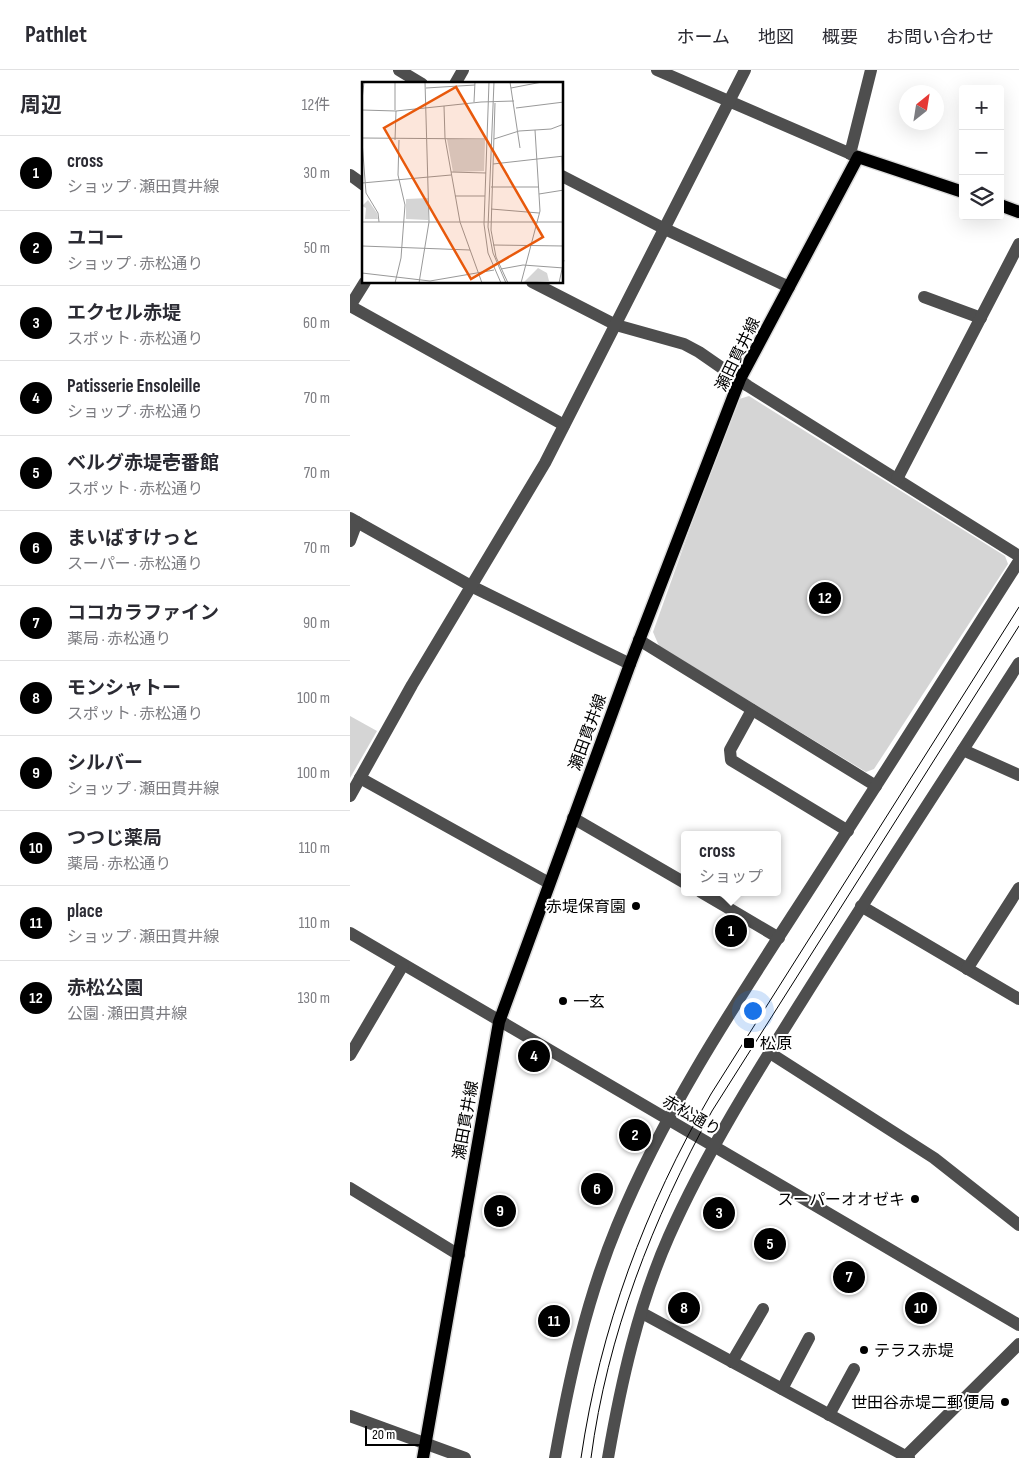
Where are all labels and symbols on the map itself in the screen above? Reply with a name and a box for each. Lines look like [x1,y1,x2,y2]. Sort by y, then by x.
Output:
inset map [362,82,564,284]
north arrow [899,85,944,130]
street label: 瀬田貫井線 [712,315,764,395]
pin: 12 [809,579,841,617]
street label: 瀬田貫井線 [566,692,611,773]
place label: 赤堤保育園 [546,898,626,917]
marker: 赤堤保育園 [630,900,642,912]
pin: 1 [715,912,747,950]
place label: 一玄 [573,993,605,1012]
marker: 一玄 [557,995,569,1007]
your location [740,998,766,1024]
place label: 松原 [760,1035,792,1054]
marker: 松原 [742,1036,756,1050]
pin: 4 [518,1037,550,1075]
street label: 瀬田貫井線 [450,1079,483,1161]
street label: 赤松通り [659,1092,724,1141]
pin: 2 [619,1116,651,1154]
pin: 6 [581,1170,613,1208]
place label: スーパーオオゼキ [777,1191,905,1210]
pin: 9 [484,1192,516,1230]
marker: スーパーオオゼキ [909,1193,921,1205]
pin: 3 [703,1194,735,1232]
pin: 5 [754,1225,786,1263]
pin: 7 [833,1258,865,1296]
pin: 8 [668,1289,700,1327]
pin: 10 [905,1289,937,1327]
pin: 11 [538,1302,570,1340]
place label: テラス赤堤 [874,1342,954,1361]
marker: テラス赤堤 [858,1344,870,1356]
place label: 世田谷赤堤二郵便局 [851,1394,995,1413]
marker: 世田谷赤堤二郵便局 [999,1396,1011,1408]
scale bar [365,1423,429,1446]

